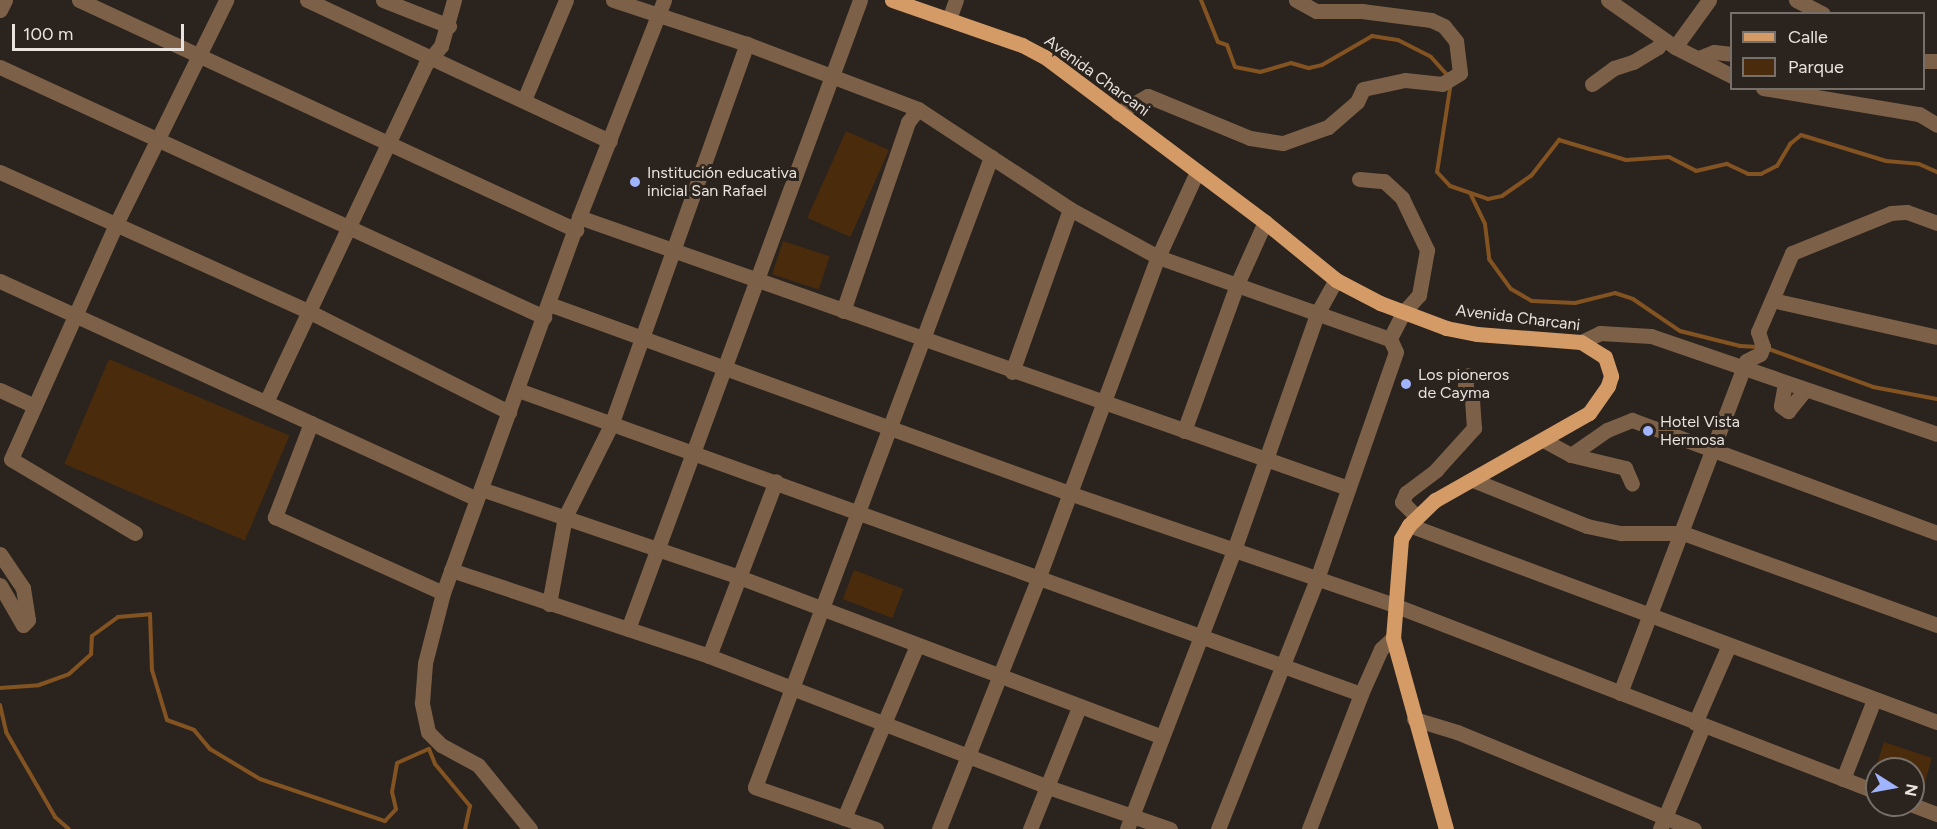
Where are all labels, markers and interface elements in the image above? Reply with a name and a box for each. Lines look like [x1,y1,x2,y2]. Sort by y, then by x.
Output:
scale bar [15,12,188,50]
legend [1730,12,1925,90]
text: 100 m [23,23,73,45]
text: Calle [1788,26,1828,48]
street label: Avenida Charcani [1041,31,1153,121]
text: Parque [1788,56,1844,78]
place label: Institución educativa inicial San Rafael [647,163,797,201]
marker: Institución educativa inicial San Rafael [628,175,642,189]
street label: Avenida Charcani [1455,301,1581,335]
place label: Los pioneros de Cayma [1418,365,1509,403]
marker: Los pioneros de Cayma [1399,377,1413,391]
place label: Hotel Vista Hermosa [1660,412,1740,450]
marker: Hotel Vista Hermosa [1641,424,1655,438]
north arrow [1865,757,1925,817]
text: N [1901,782,1922,798]

